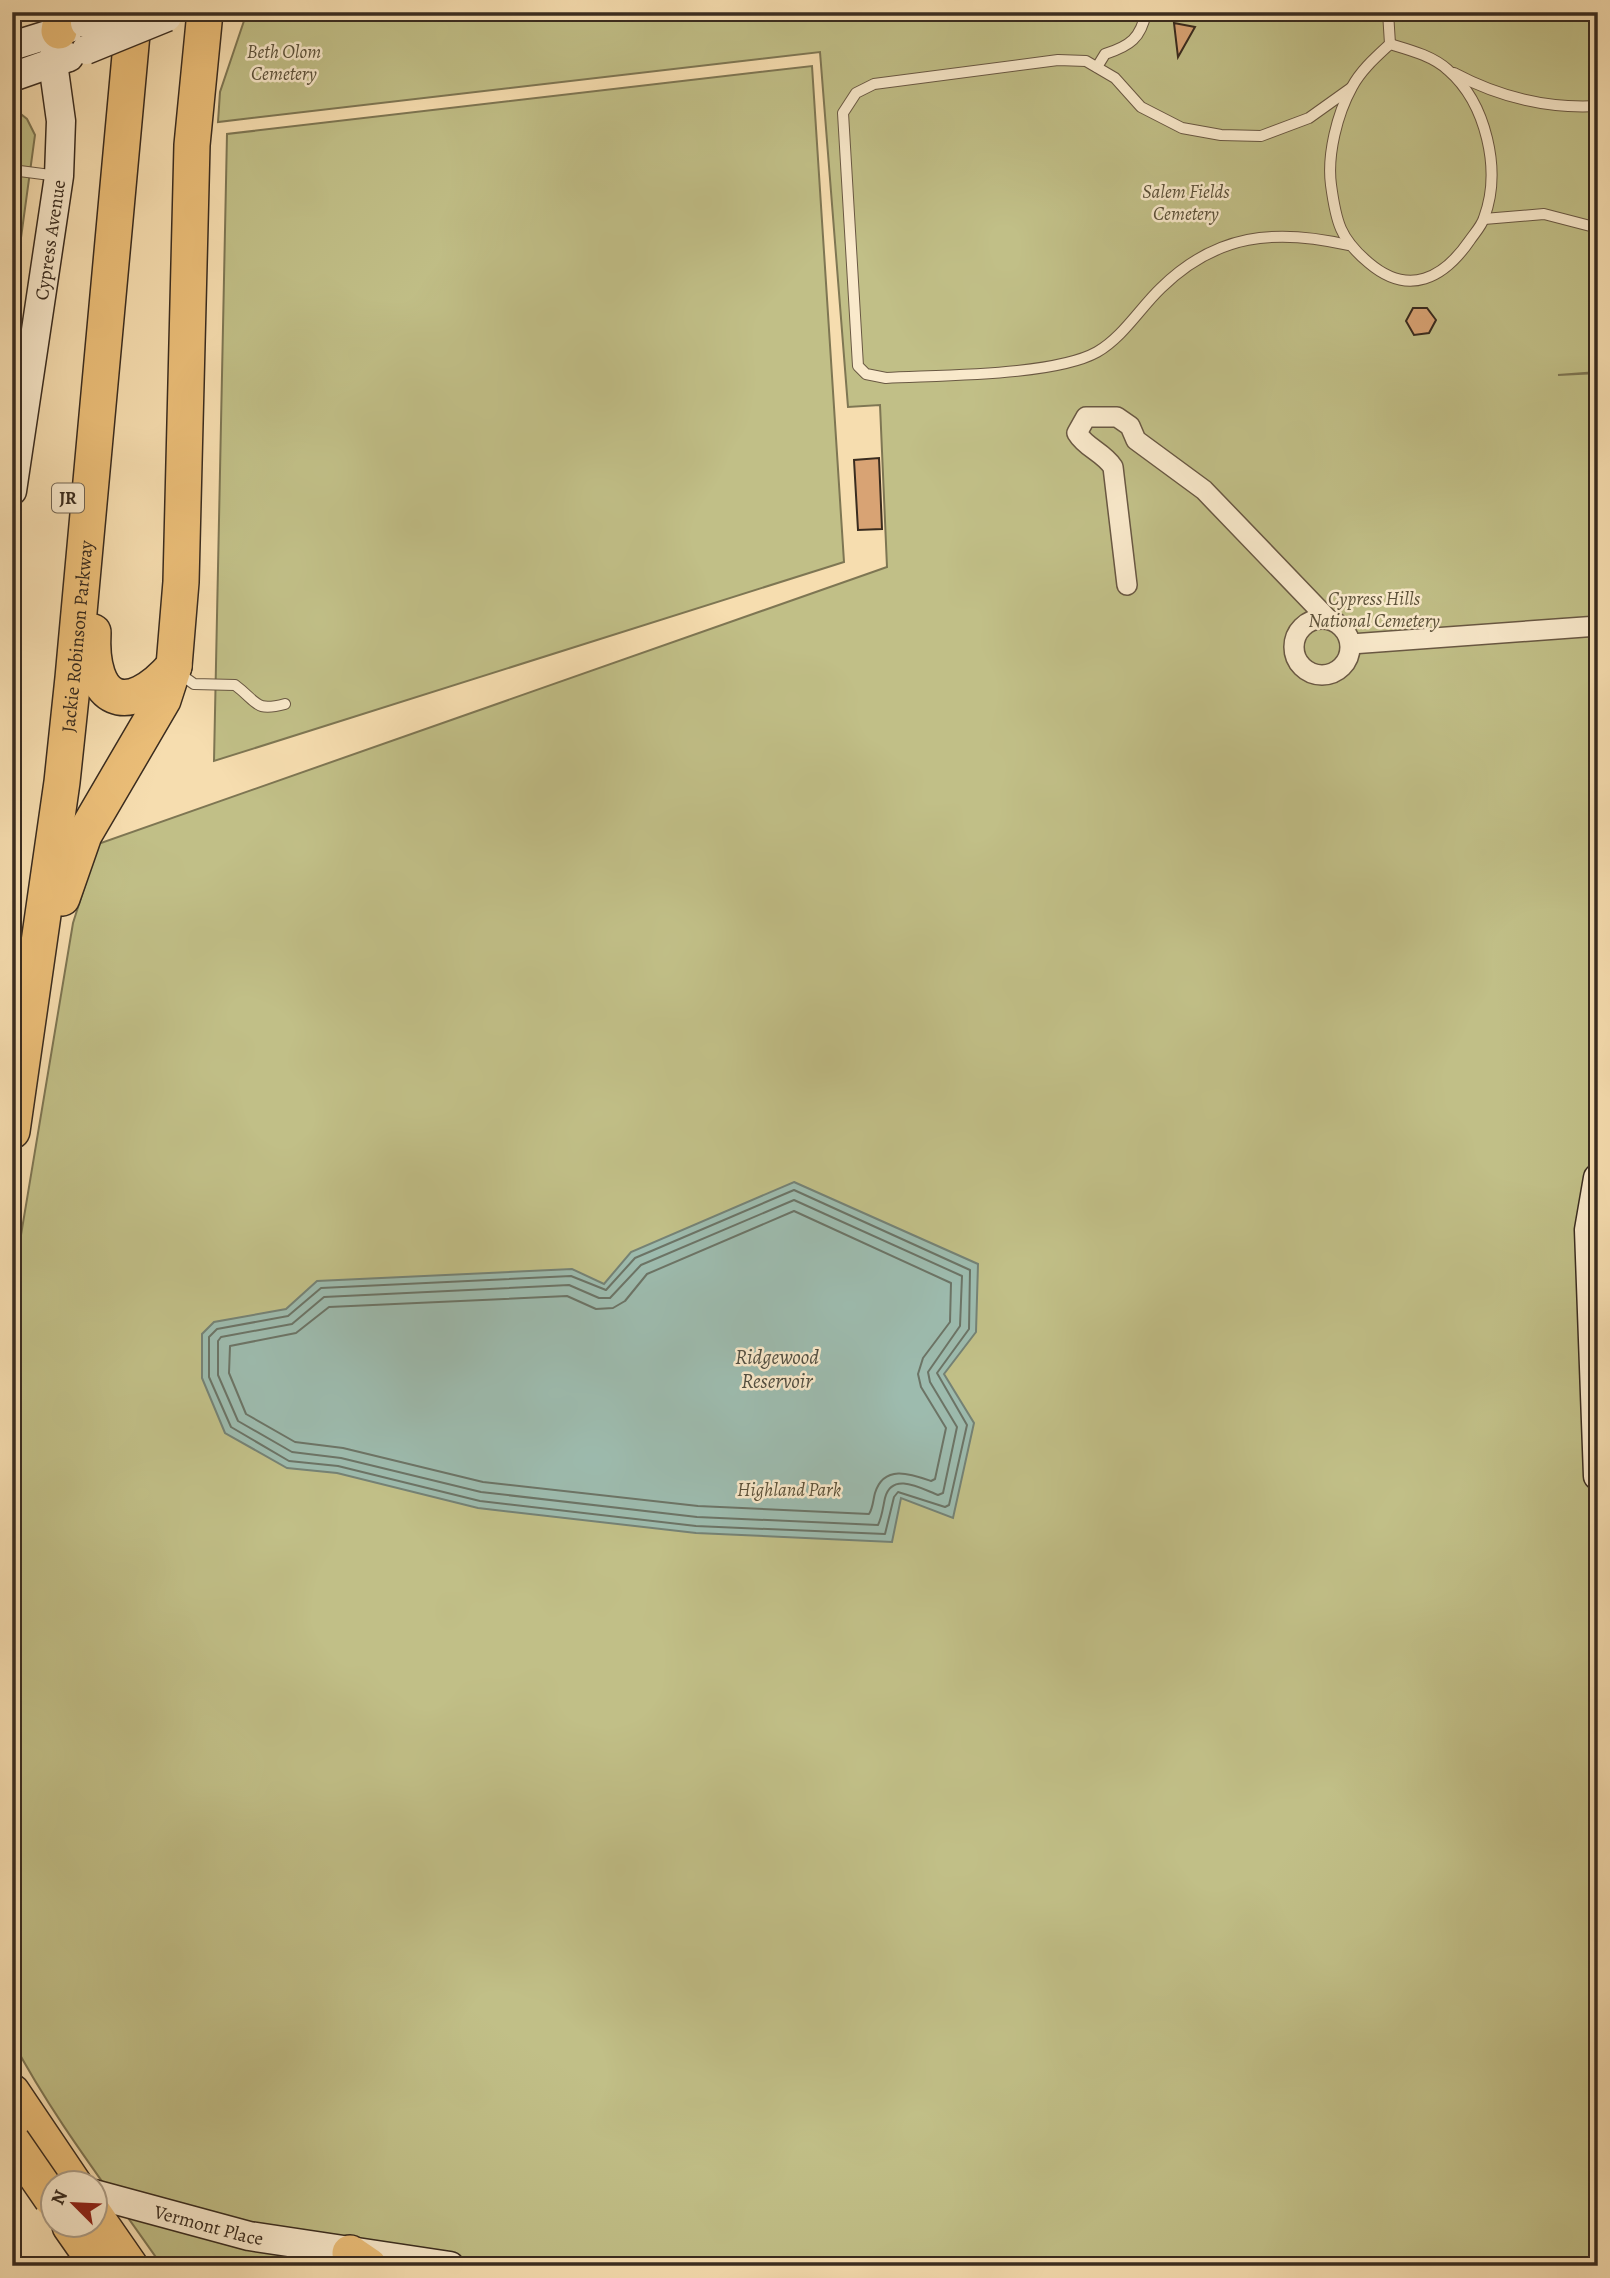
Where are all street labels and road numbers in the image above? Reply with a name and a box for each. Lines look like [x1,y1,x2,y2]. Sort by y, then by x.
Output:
street label: Cypress Avenue [29,178,72,302]
road number: JR [52,484,84,512]
street label: Jackie Robinson Parkway [55,539,100,734]
street label: Vermont Place [150,2199,265,2252]

